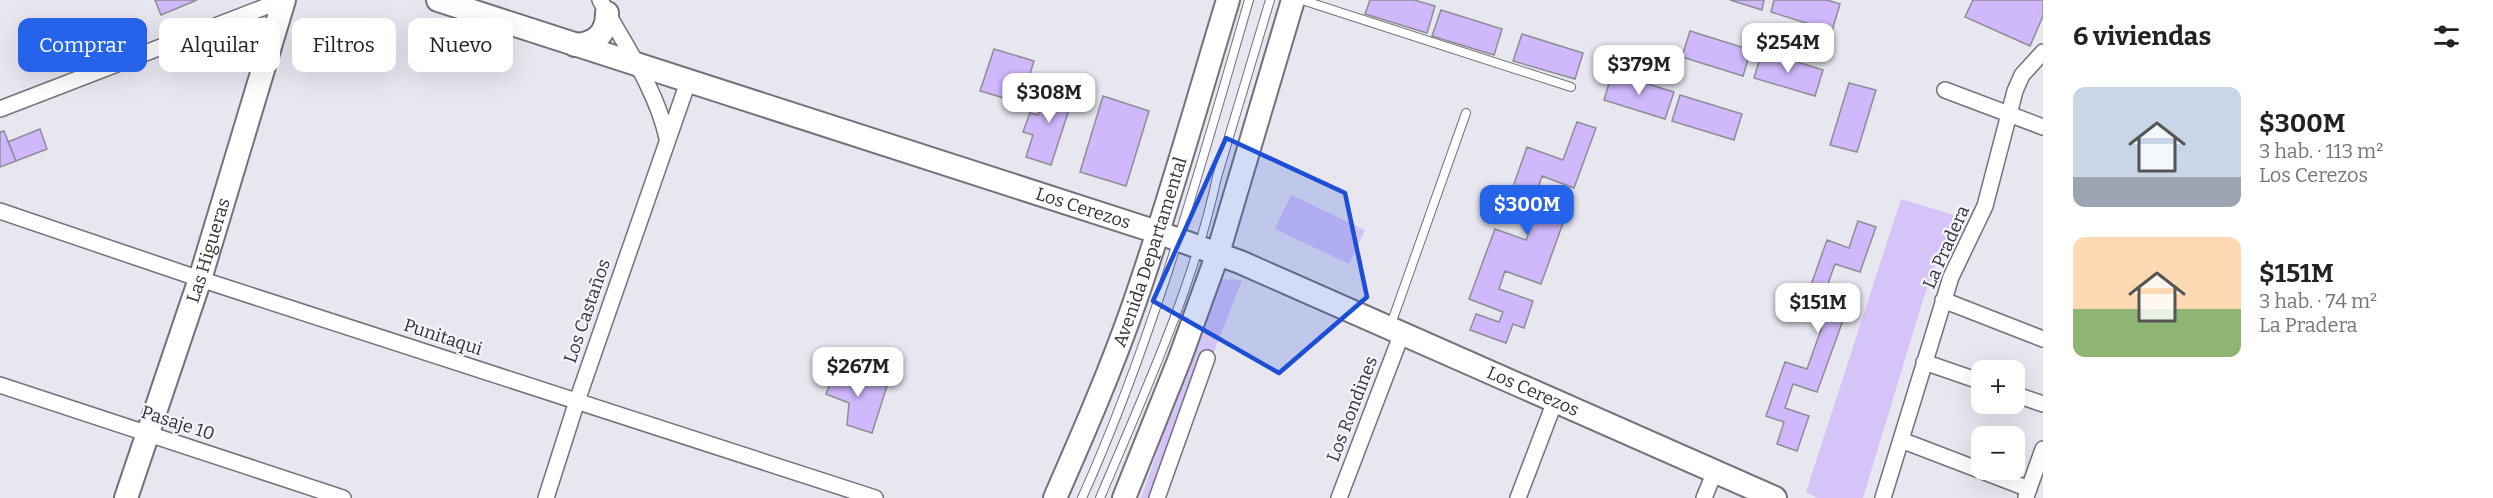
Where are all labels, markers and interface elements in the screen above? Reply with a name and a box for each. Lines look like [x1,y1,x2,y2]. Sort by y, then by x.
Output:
chip: Comprar [18,18,147,72]
chip: Alquilar [159,18,280,72]
chip: Filtros [292,18,396,72]
chip: Nuevo [408,18,513,72]
icon: filters [2430,20,2463,53]
text: 6 viviendas [2073,21,2211,52]
pin: $254M [1746,23,1830,74]
text: $254M [1756,30,1820,54]
pin: $379M [1597,45,1681,96]
text: $379M [1607,52,1671,76]
pin: $308M [1007,73,1091,124]
text: $308M [1016,80,1082,104]
text: $300M [2259,108,2345,139]
icon: home [2121,111,2193,183]
text: 3 hab. · 113 m² [2259,139,2383,163]
street label: Avenida Departamental [1108,154,1192,350]
text: Los Cerezos [2259,163,2368,187]
street label: Los Cerezos [1033,183,1133,234]
pin: $300M [1485,185,1569,236]
text: $300M [1494,192,1560,216]
street label: Las Higueras [182,195,235,306]
street label: La Pradera [1918,202,1974,292]
street label: Los Castaños [559,256,615,366]
text: $151M [2259,258,2334,289]
icon: home [2121,261,2193,333]
pin: $151M [1776,283,1860,334]
text: 3 hab. · 74 m² [2259,289,2377,313]
text: $151M [1789,290,1847,314]
text: La Pradera [2259,313,2358,337]
street label: Punitaqui [401,314,485,360]
pin: $267M [816,347,900,398]
street label: Los Rondines [1322,353,1382,465]
text: $267M [826,354,890,378]
map controls [1971,360,2025,480]
button: + [1971,360,2025,414]
street label: Los Cerezos [1484,361,1582,421]
street label: Pasaje 10 [139,401,217,445]
button: − [1971,426,2025,480]

